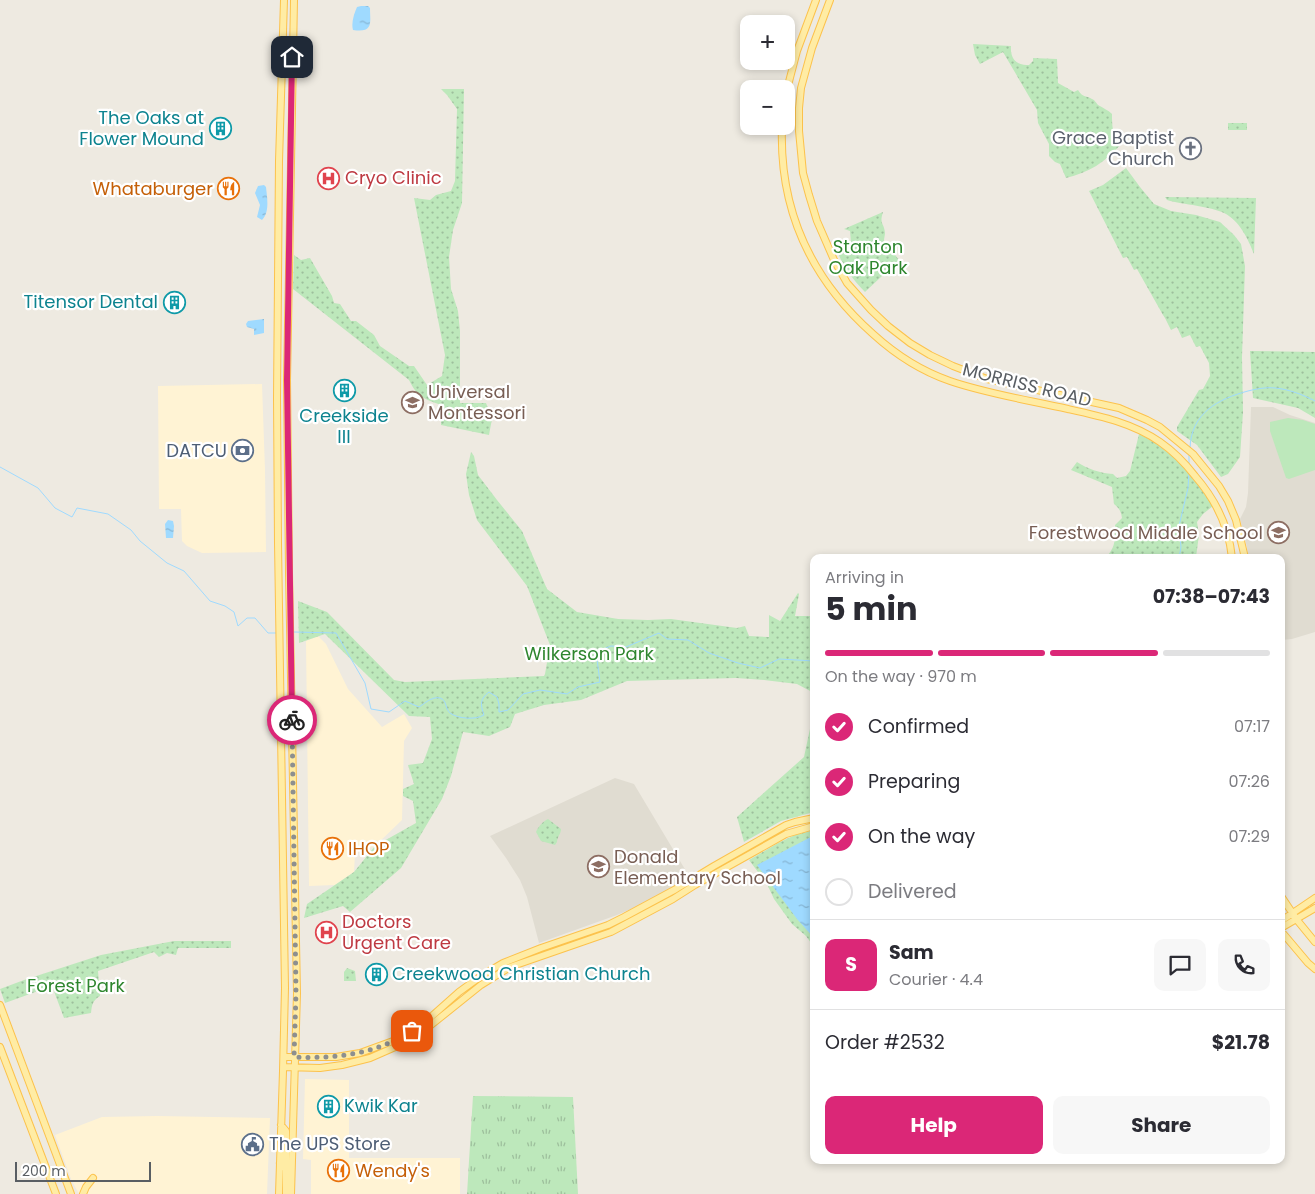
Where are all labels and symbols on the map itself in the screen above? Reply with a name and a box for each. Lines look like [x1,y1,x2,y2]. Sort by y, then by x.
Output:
pin [271,36,313,78]
place label: The Oaks at Flower Mound [79,105,204,151]
building icon: The Oaks at Flower Mound [208,116,232,140]
place label: Grace Baptist Church [1052,125,1174,171]
church icon: Grace Baptist Church [1178,136,1202,160]
place label: Cryo Clinic [345,165,442,190]
hospital icon: Cryo Clinic [317,166,341,190]
place label: Whataburger [93,176,213,201]
restaurant icon: Whataburger [217,177,241,201]
park label: Stanton Oak Park [829,234,908,280]
place label: Titensor Dental [24,289,158,314]
building icon: Titensor Dental [162,290,186,314]
street label: MORRISS ROAD [960,356,1094,413]
building icon: Creekside III [332,379,356,403]
place label: Universal Montessori [428,379,526,425]
school or university icon: Universal Montessori [400,390,424,414]
place label: Creekside III [299,403,389,449]
place label: DATCU [166,438,227,463]
bank icon: DATCU [231,439,255,463]
place label: Forestwood Middle School [1029,520,1263,545]
school or university icon: Forestwood Middle School [1267,521,1291,545]
park label: Wilkerson Park [524,641,654,666]
courier [267,695,317,745]
place label: IHOP [348,836,389,861]
restaurant icon: IHOP [320,837,344,861]
place label: Donald Elementary School [614,844,781,890]
school or university icon: Donald Elementary School [586,855,610,879]
place label: Doctors Urgent Care [342,909,451,955]
hospital icon: Doctors Urgent Care [314,920,338,944]
place label: Creekwood Christian Church [392,961,651,986]
building icon: Creekwood Christian Church [364,962,388,986]
park label: Forest Park [27,973,126,998]
pin [391,1010,433,1052]
place label: Kwik Kar [344,1093,418,1118]
building icon: Kwik Kar [316,1094,340,1118]
place label: The UPS Store [269,1131,391,1156]
public building icon: The UPS Store [241,1132,265,1156]
place label: Wendy's [355,1158,430,1183]
scale bar [15,1159,151,1182]
restaurant icon: Wendy's [327,1159,351,1183]

